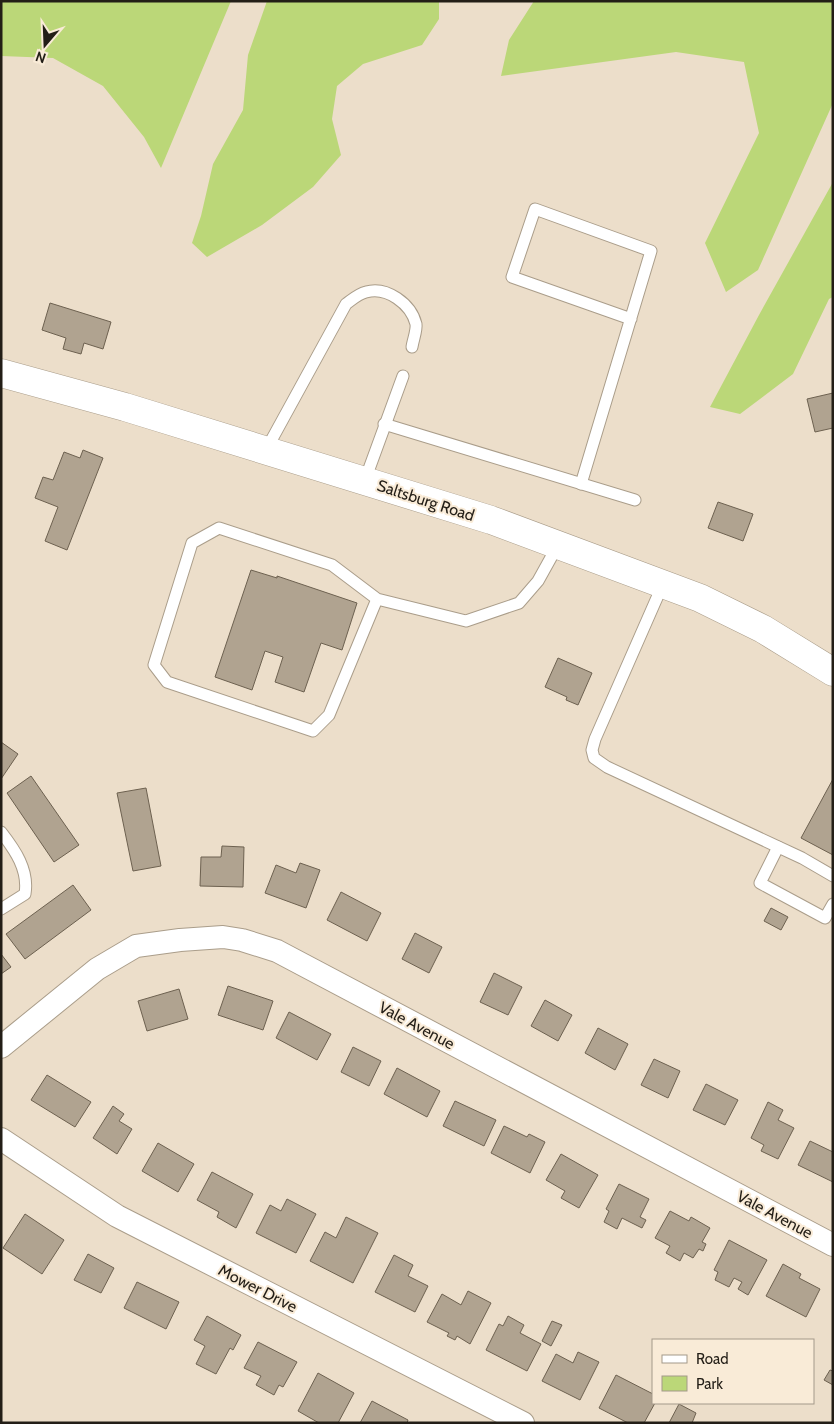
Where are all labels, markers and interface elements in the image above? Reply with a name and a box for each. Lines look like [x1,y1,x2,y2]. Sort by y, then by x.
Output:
north arrow [20,20,70,70]
text: N [33,47,48,67]
street label: Saltsburg Road [375,476,477,525]
street label: Vale Avenue [376,998,458,1053]
street label: Vale Avenue [734,1187,816,1242]
street label: Mower Drive [215,1261,300,1316]
legend [652,1339,814,1404]
text: Road [696,1350,729,1368]
text: Park [696,1375,723,1393]

